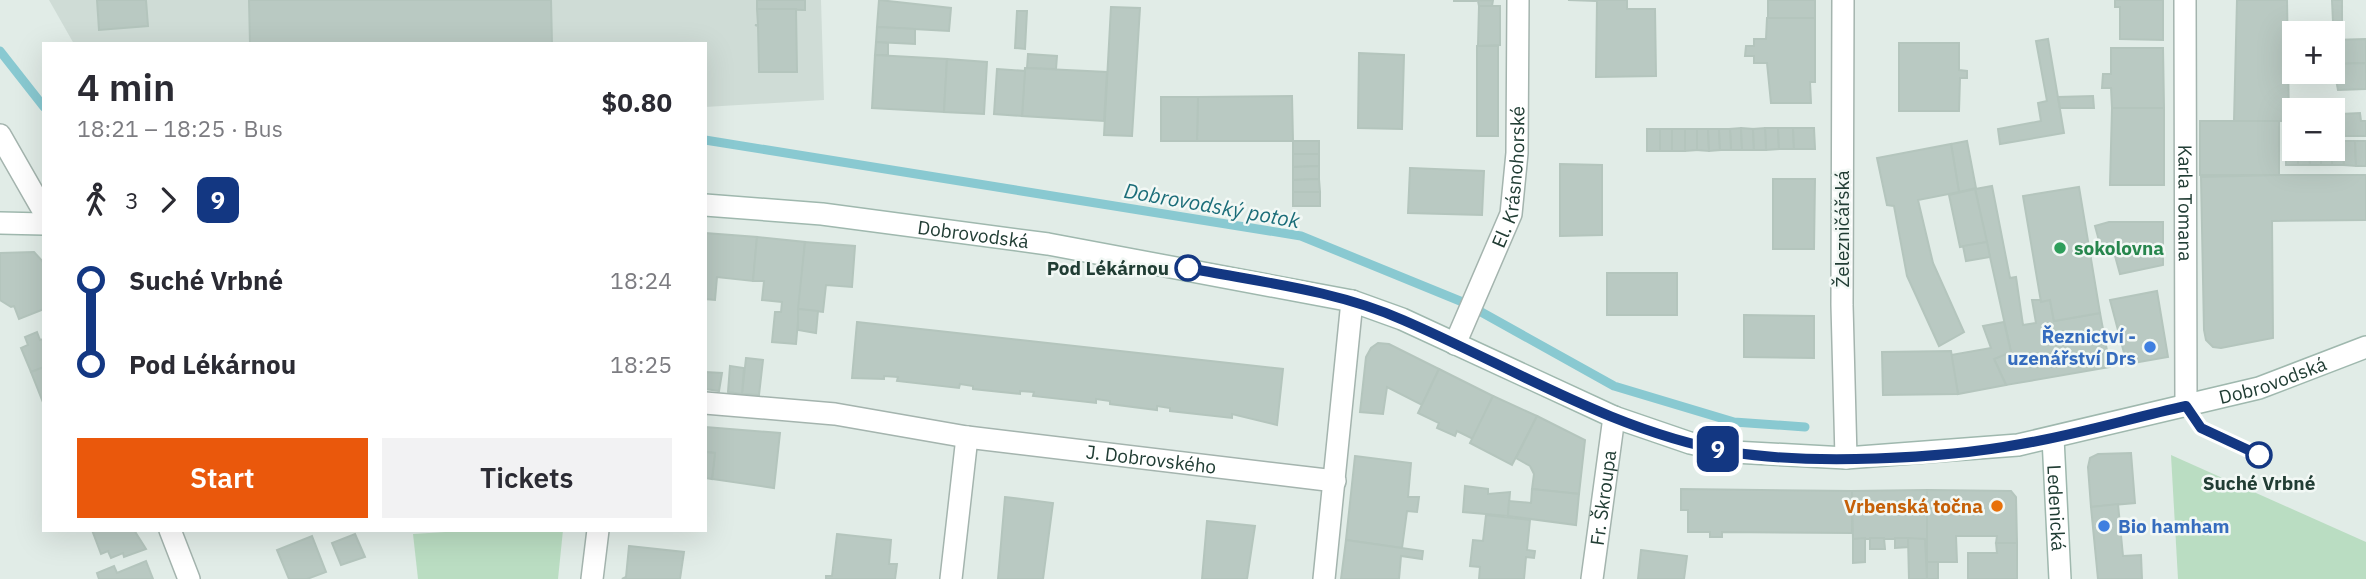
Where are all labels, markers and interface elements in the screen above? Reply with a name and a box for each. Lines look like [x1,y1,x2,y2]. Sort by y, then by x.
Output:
map controls [2282,21,2345,161]
button: + [2282,21,2345,84]
text: 4 min [77,62,175,111]
text: $0.80 [602,85,672,119]
button: − [2282,98,2345,161]
street label: El. Krásnohorské [1486,106,1529,251]
text: 18:21 – 18:25 · Bus [77,113,283,143]
street label: Karla Tomana [2173,145,2198,261]
street label: Železničářská [1830,170,1854,288]
water label: Dobrovodský potok [1122,176,1303,234]
icon: walk [77,181,115,219]
icon: forward [149,181,187,219]
text: 9 [211,184,225,216]
text: 3 [125,185,139,215]
street label: Dobrovodská [916,215,1030,253]
place label: sokolovna [2074,236,2164,260]
marker: sokolovna [2052,240,2068,256]
marker: Pod Lékárnou [1175,255,1201,281]
place label: Pod Lékárnou [1047,256,1169,280]
text: Suché Vrbné [129,263,283,297]
text: 18:24 [610,265,672,295]
place label: Řeznictví - uzenářství Drs [2007,324,2136,370]
marker: Řeznictví - uzenářství Drs [2142,339,2158,355]
text: Pod Lékárnou [129,347,296,381]
text: 18:25 [610,349,672,379]
street label: Dobrovodská [2216,351,2330,409]
line badge: 9 [1695,426,1741,472]
text: 9 [1711,433,1725,465]
button: Start [77,438,368,518]
button: Tickets [382,438,672,518]
street label: J. Dobrovského [1085,439,1218,479]
marker: Suché Vrbné [2246,442,2272,468]
street label: Fr. Škroupa [1585,449,1621,547]
street label: Ledenická [2042,464,2071,552]
place label: Suché Vrbné [2203,471,2315,495]
place label: Vrbenská točna [1844,494,1983,518]
marker: Vrbenská točna [1989,498,2005,514]
place label: Bio hamham [2118,514,2230,538]
marker: Bio hamham [2096,518,2112,534]

